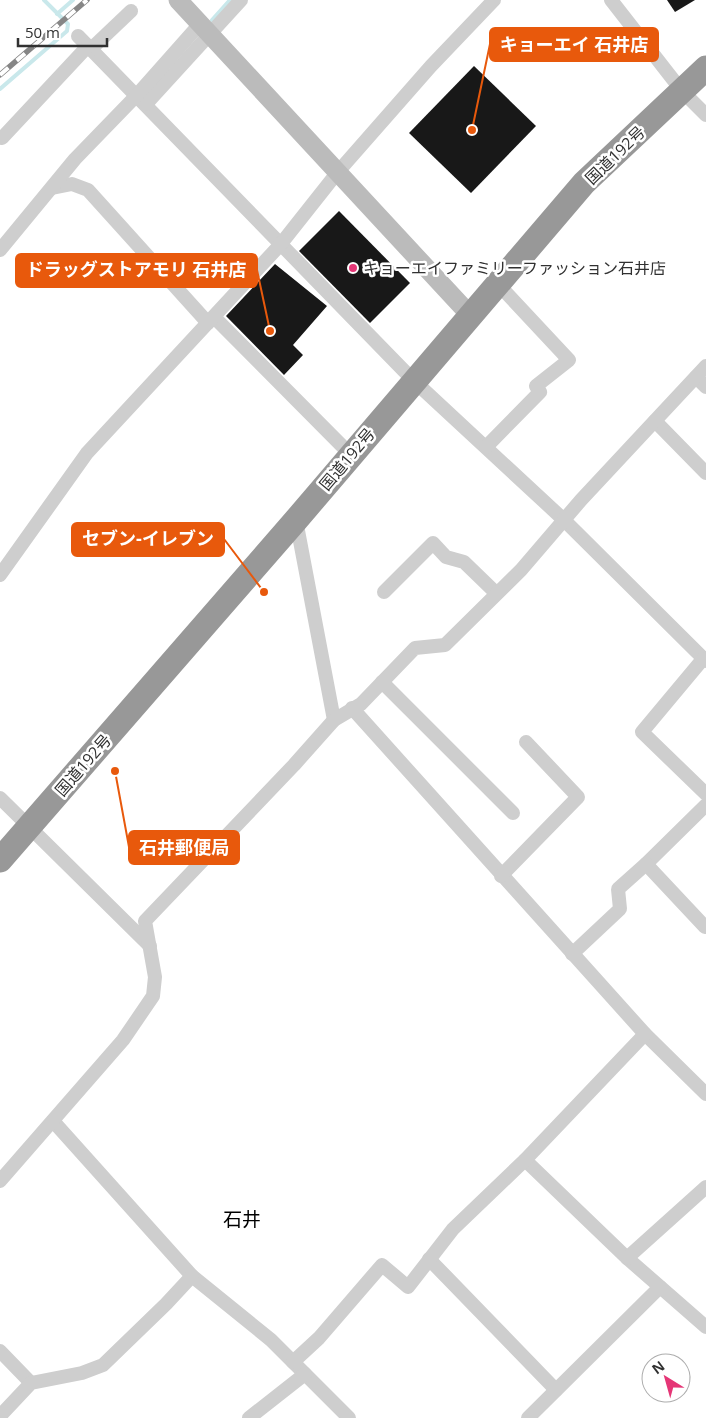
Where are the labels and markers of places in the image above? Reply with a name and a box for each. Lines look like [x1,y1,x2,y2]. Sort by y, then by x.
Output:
callout: キョーエイ 石井店 [490,28,658,61]
callout: ドラッグストアモリ 石井店 [16,254,257,287]
place label: キョーエイファミリーファッション石井店 [363,257,666,279]
marker: キョーエイファミリーファッション石井店 [347,262,359,274]
callout: セブン-イレブン [72,523,224,556]
callout: 石井郵便局 [129,831,239,864]

